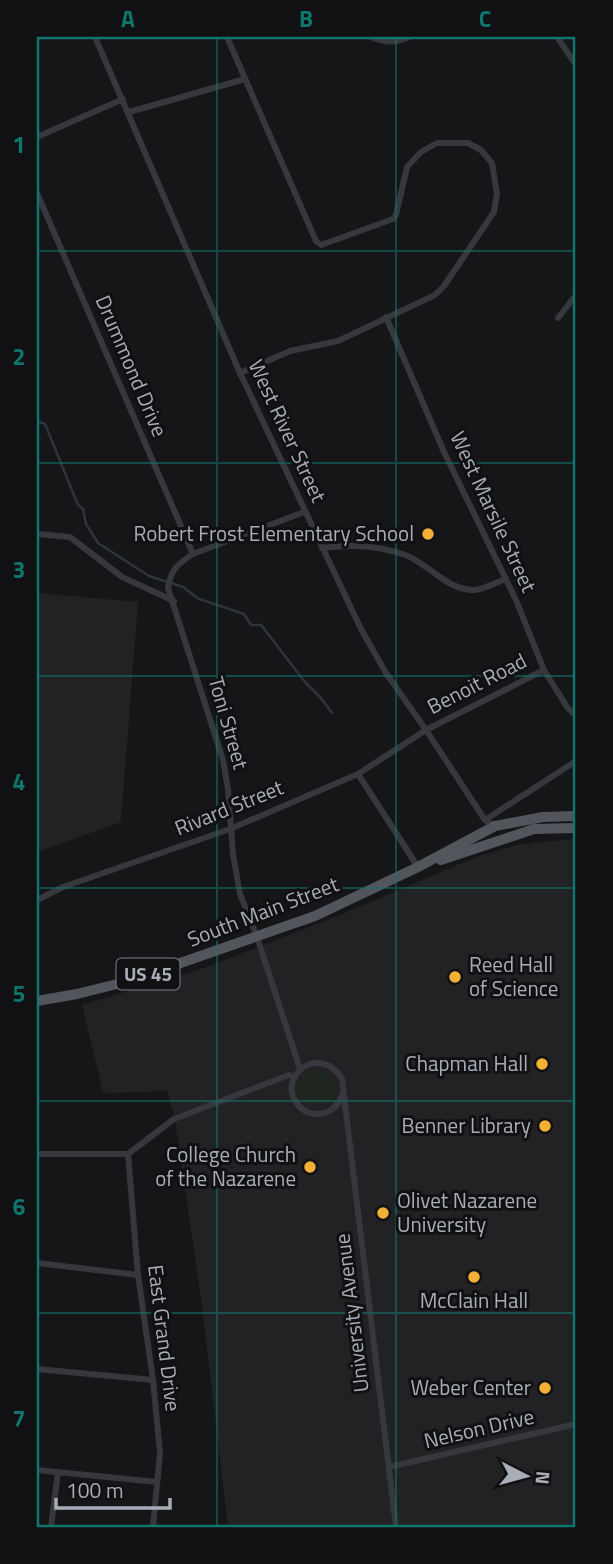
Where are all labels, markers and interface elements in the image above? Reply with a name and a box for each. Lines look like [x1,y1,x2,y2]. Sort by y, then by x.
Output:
text: A [121,1,135,36]
text: B [299,1,313,36]
text: C [479,1,491,36]
text: 1 [13,127,25,162]
street label: Drummond Drive [88,290,176,441]
text: 2 [13,339,25,374]
street label: West River Street [241,354,335,508]
street label: West Marsile Street [443,426,546,598]
place label: Robert Frost Elementary School [134,517,414,549]
marker: Robert Frost Elementary School [420,526,436,542]
text: 3 [13,552,25,587]
street label: Benoit Road [421,644,532,722]
street label: Toni Street [201,673,258,773]
text: 4 [13,764,25,799]
street label: Rivard Street [169,770,288,843]
street label: South Main Street [182,867,343,955]
place label: Reed Hall of Science [469,948,558,1004]
road number: US 45 [116,958,180,990]
marker: Reed Hall of Science [447,969,463,985]
text: 5 [13,976,25,1011]
place label: Chapman Hall [405,1047,528,1079]
marker: Chapman Hall [534,1056,550,1072]
place label: Benner Library [402,1109,531,1141]
marker: Benner Library [537,1118,553,1134]
place label: College Church of the Nazarene [155,1138,296,1194]
marker: College Church of the Nazarene [302,1159,318,1175]
place label: Olivet Nazarene University [397,1184,537,1240]
text: 6 [13,1189,26,1224]
marker: Olivet Nazarene University [375,1205,391,1221]
street label: University Avenue [325,1232,377,1394]
street label: East Grand Drive [140,1263,190,1413]
marker: McClain Hall [466,1269,482,1285]
place label: McClain Hall [420,1284,528,1316]
place label: Weber Center [410,1371,531,1403]
marker: Weber Center [537,1380,553,1396]
street label: Nelson Drive [420,1400,537,1456]
text: 7 [13,1401,25,1436]
north arrow [490,1442,560,1512]
scale bar [56,1466,170,1510]
text: N [528,1470,559,1486]
text: 100 m [66,1474,123,1506]

